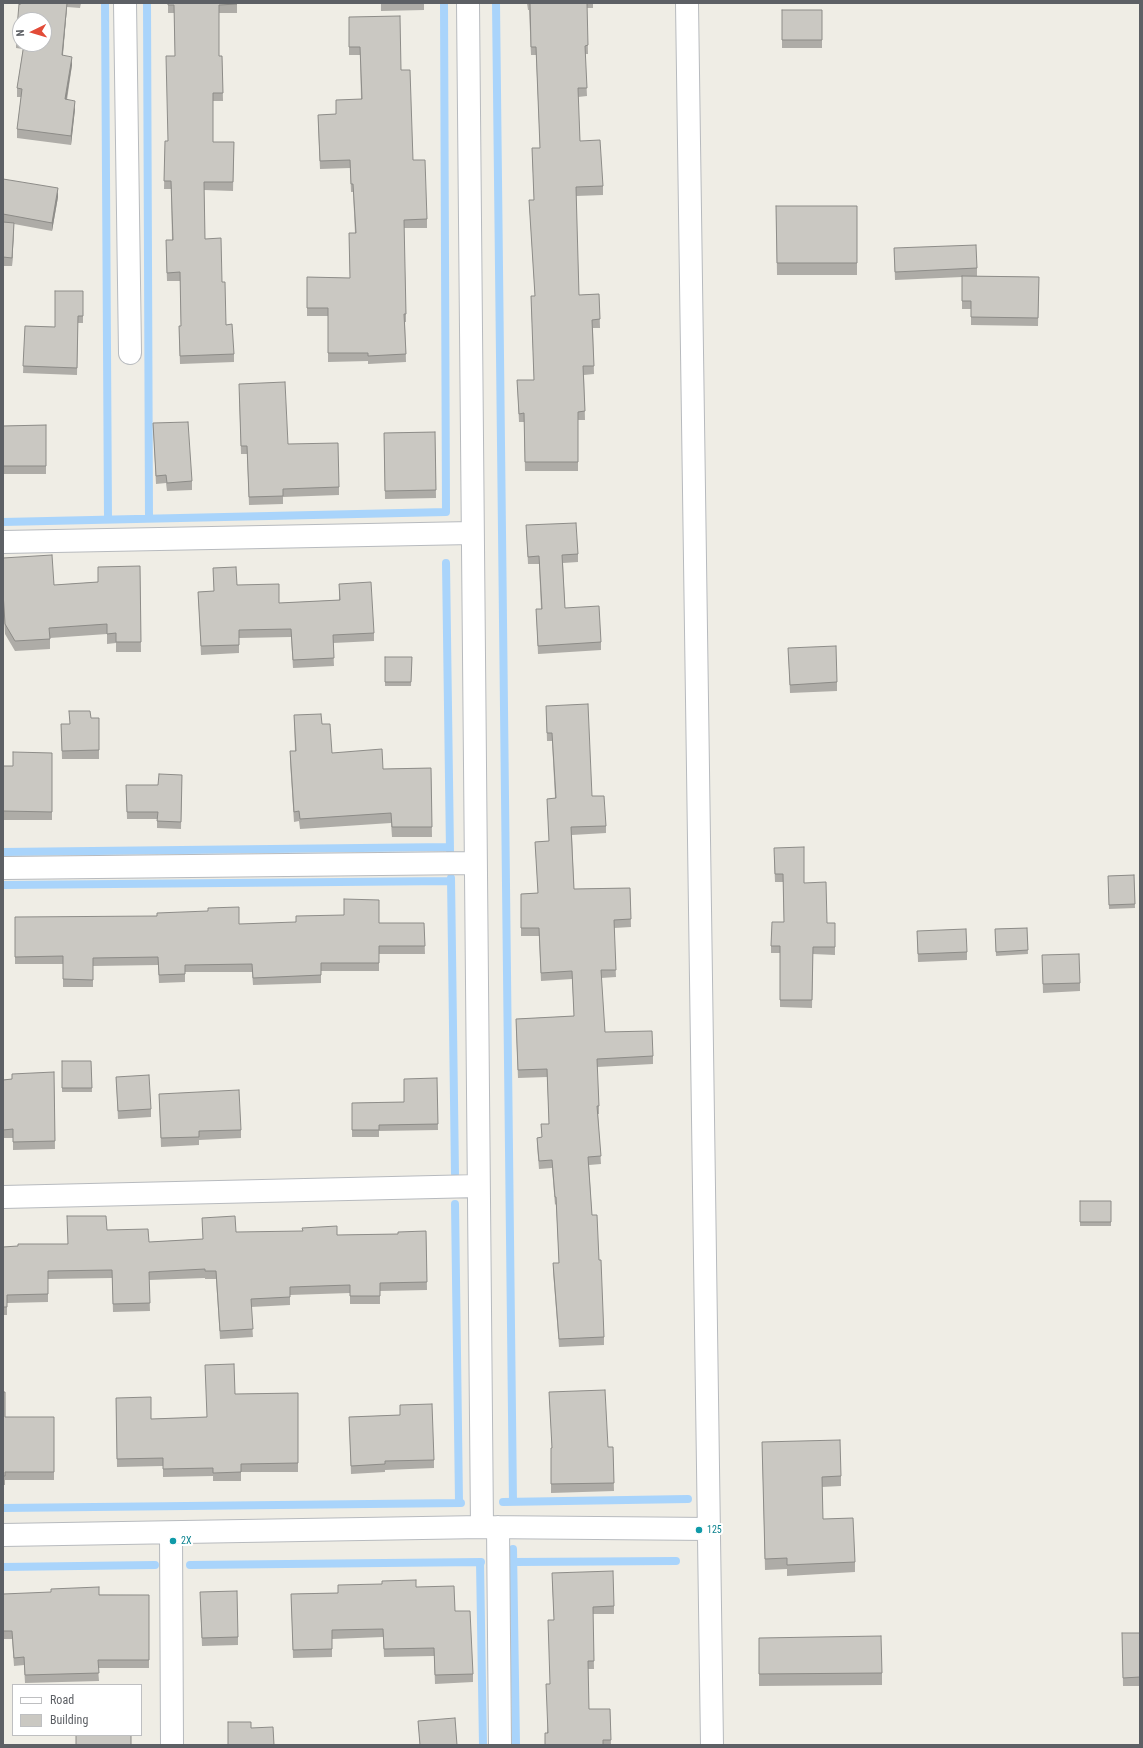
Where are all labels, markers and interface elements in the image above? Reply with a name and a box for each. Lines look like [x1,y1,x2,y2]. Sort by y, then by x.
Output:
north arrow [12,12,52,52]
text: N [14,29,27,37]
place label: 125 [707,1524,722,1536]
marker: 125 [694,1525,704,1535]
place label: 2X [181,1535,191,1547]
marker: 2X [168,1536,178,1546]
legend [12,1684,142,1736]
text: Road [50,1693,74,1707]
text: Building [50,1713,88,1727]

